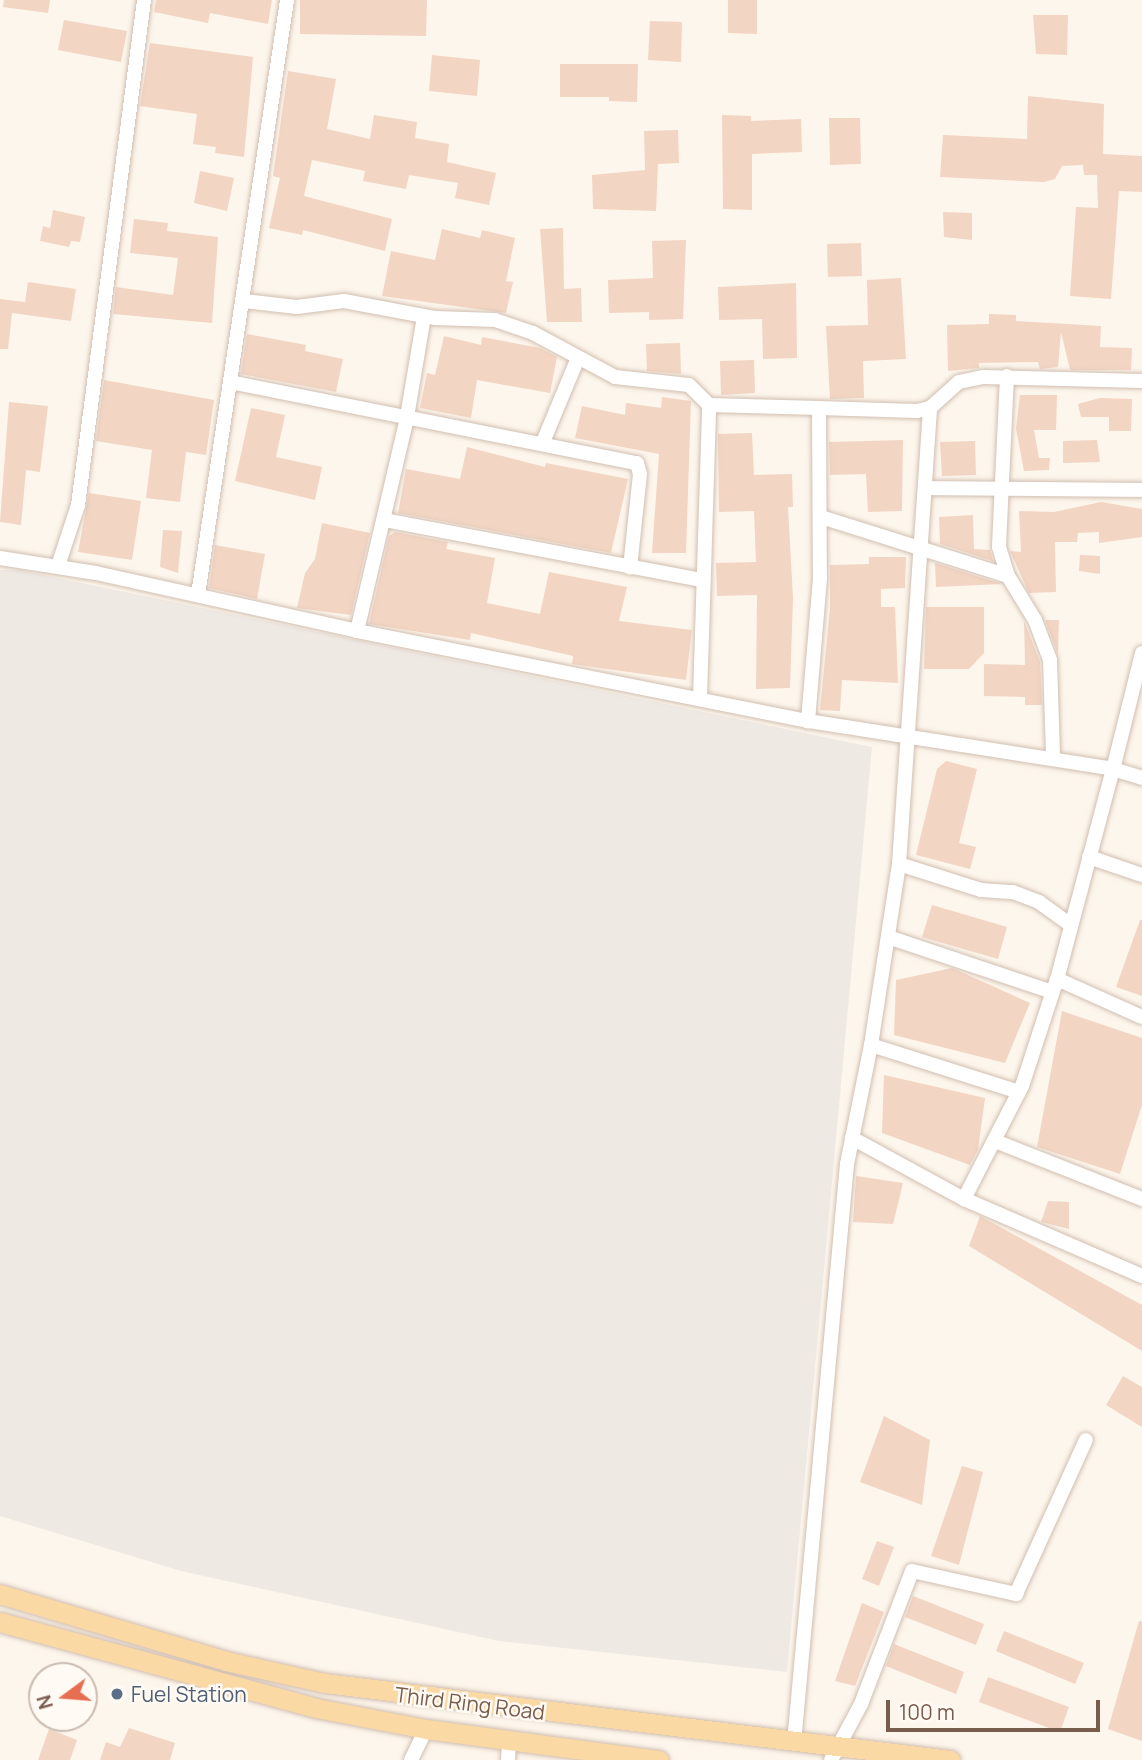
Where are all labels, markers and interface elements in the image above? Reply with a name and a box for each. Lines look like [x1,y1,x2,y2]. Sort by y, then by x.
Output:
north arrow [28,1662,98,1732]
place label: Fuel Station [131,1681,247,1707]
street label: Third Ring Road [394,1681,546,1725]
marker: Fuel Station [109,1686,125,1702]
scale bar [890,1686,1104,1730]
text: N [30,1692,59,1712]
text: 100 m [899,1698,955,1726]

